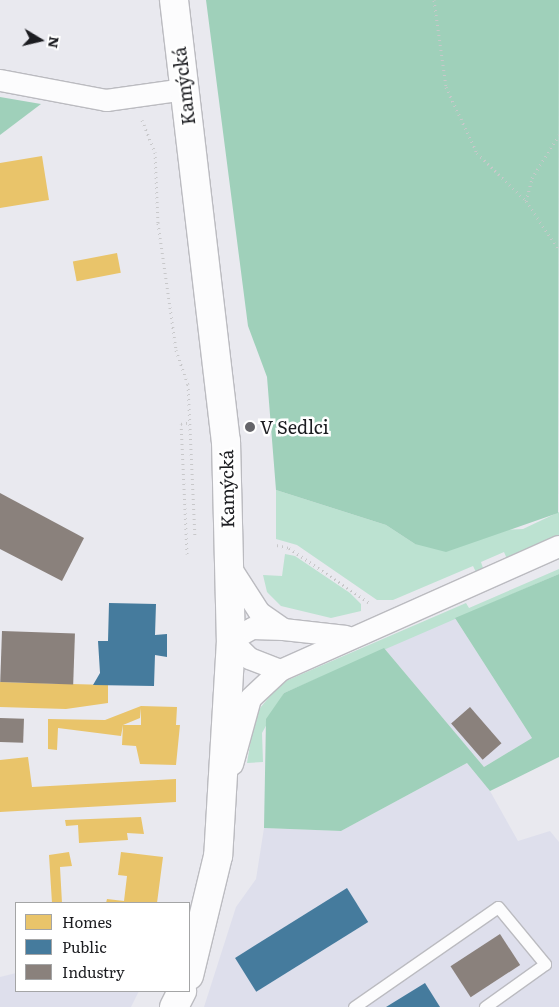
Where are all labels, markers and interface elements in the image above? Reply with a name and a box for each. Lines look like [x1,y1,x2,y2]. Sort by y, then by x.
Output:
north arrow [15,15,65,65]
text: N [44,35,66,50]
street label: Kamýcká [168,46,200,126]
place label: V Sedlci [260,416,329,438]
marker: V Sedlci [244,421,256,433]
street label: Kamýcká [216,449,238,529]
legend [15,902,190,992]
text: Homes [62,910,112,933]
text: Public [62,935,107,958]
text: Industry [62,960,125,983]

